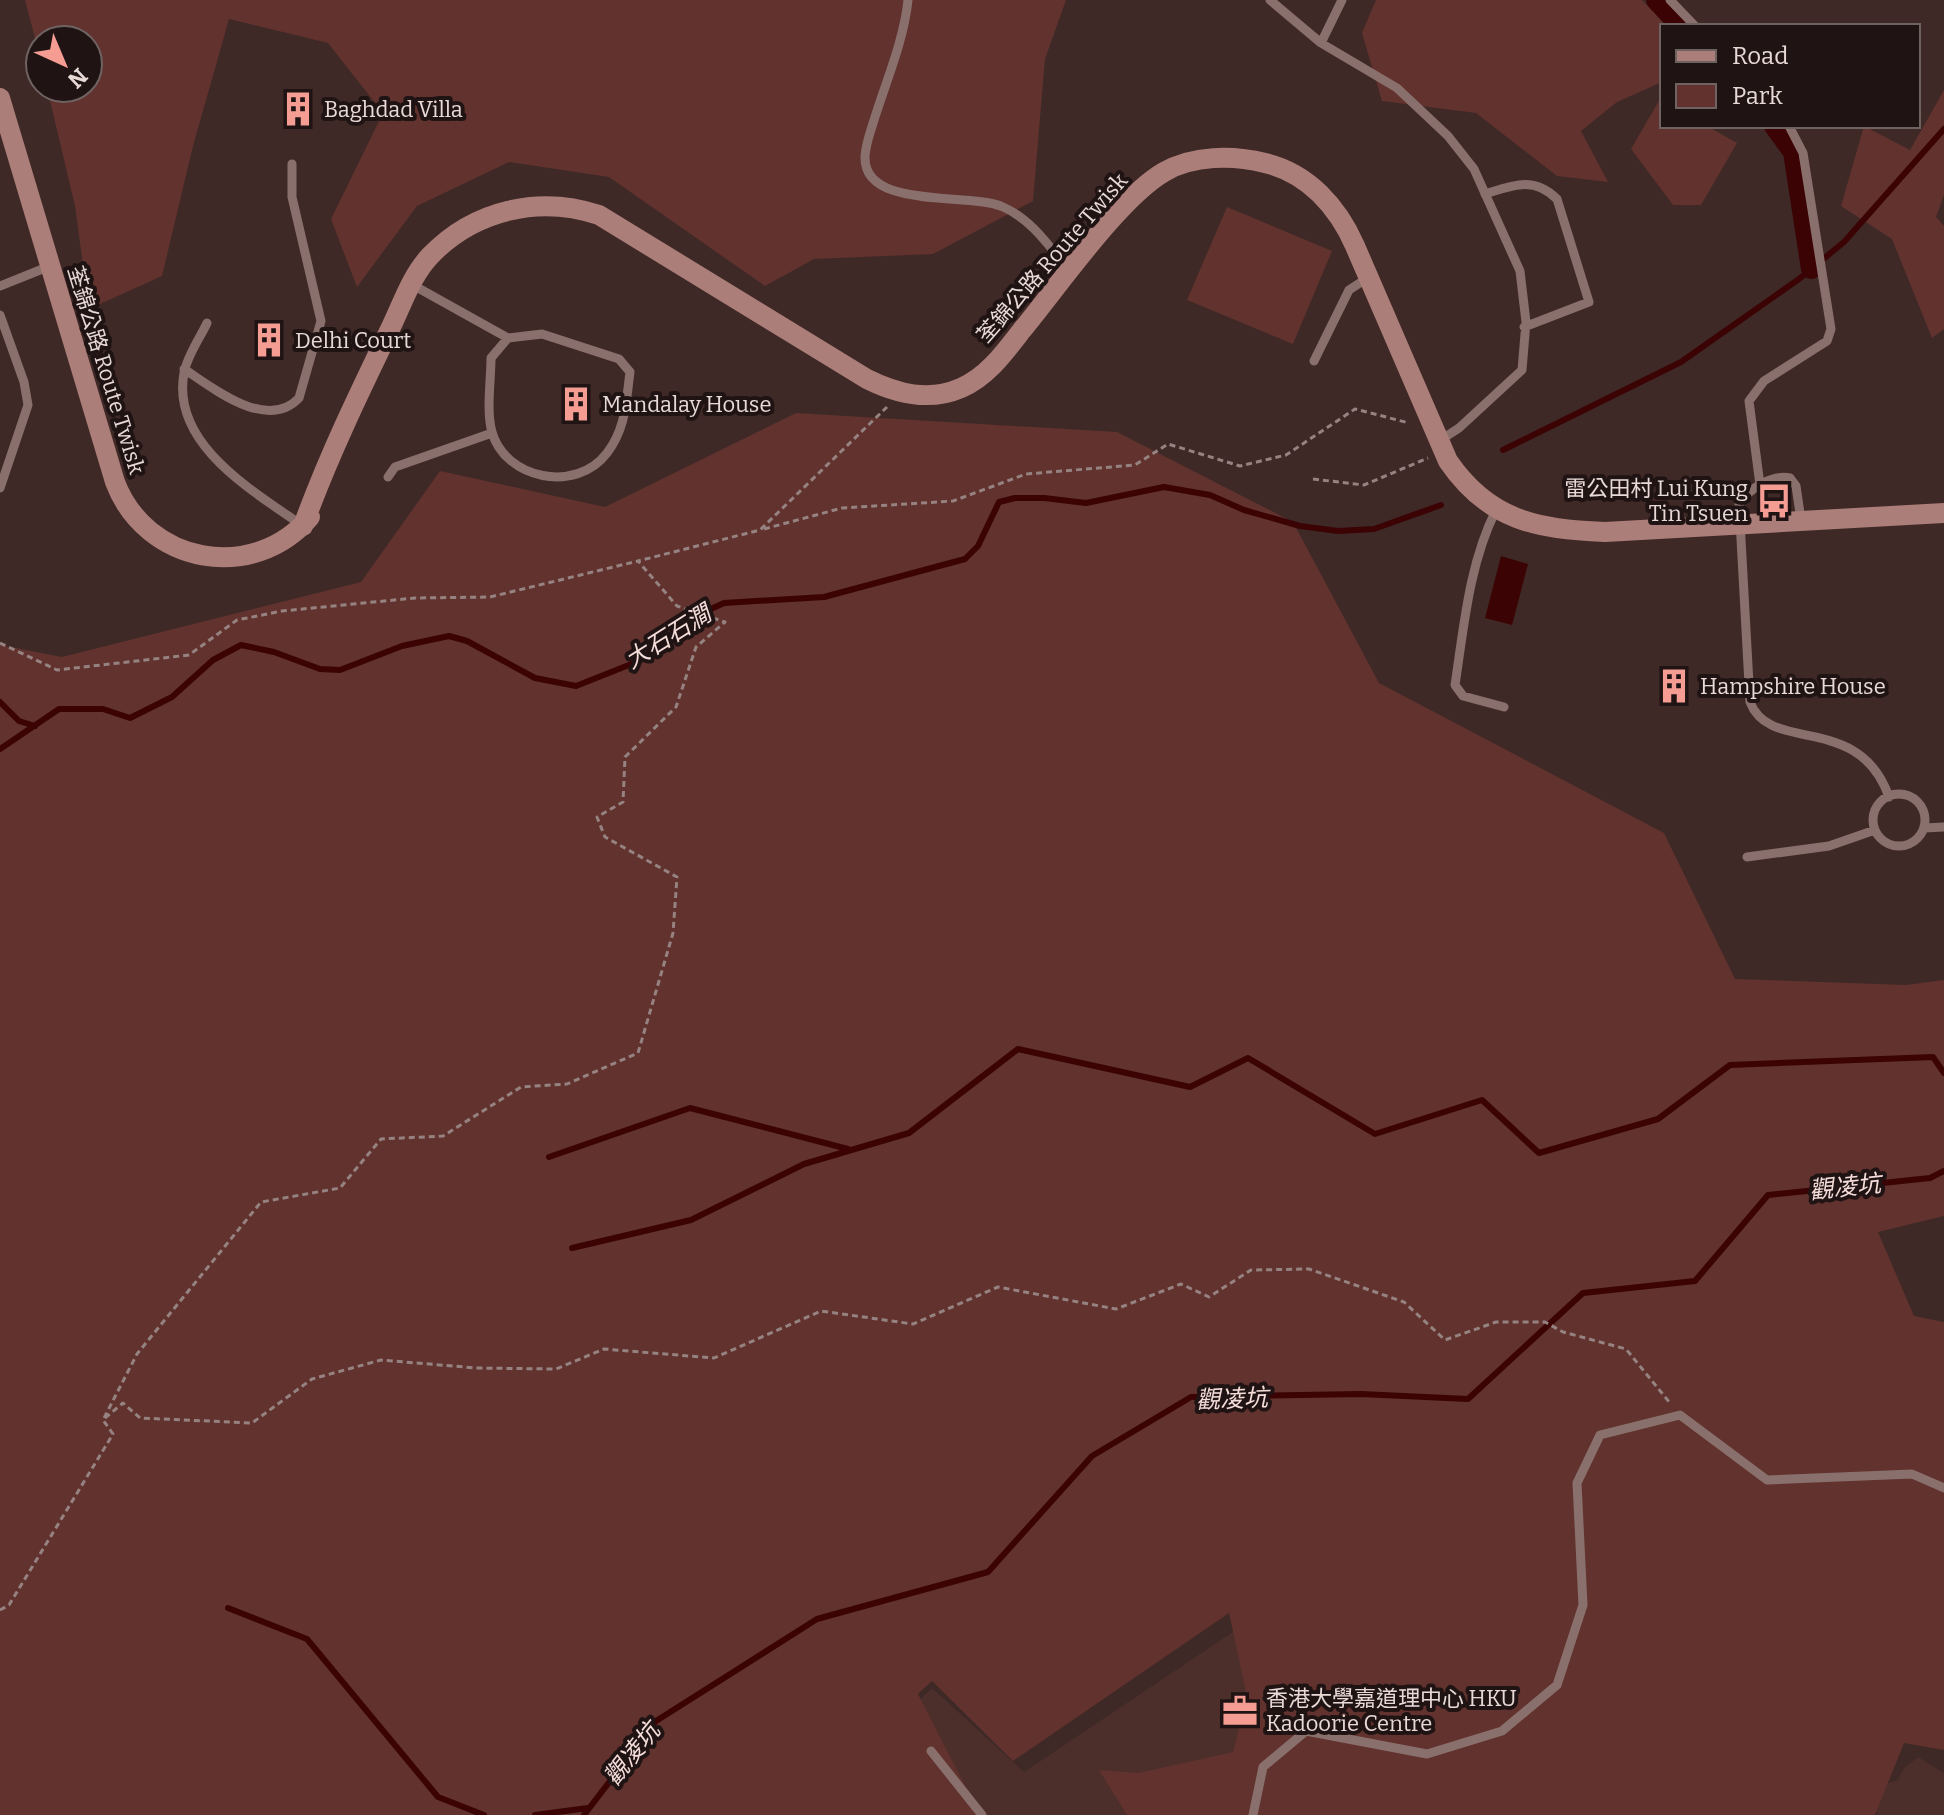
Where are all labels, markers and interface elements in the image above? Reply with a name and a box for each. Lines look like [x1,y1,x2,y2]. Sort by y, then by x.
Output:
north arrow [24,24,104,104]
legend [1660,24,1920,128]
text: Road [1732,42,1788,70]
text: N [62,62,93,94]
text: Park [1732,82,1783,110]
building icon: Baghdad Villa [279,90,317,128]
place label: Baghdad Villa [324,96,463,123]
street label: 荃錦公路 Route Twisk [971,167,1133,348]
street label: 荃錦公路 Route Twisk [61,263,151,478]
building icon: Delhi Court [250,321,288,359]
place label: Delhi Court [295,327,411,354]
building icon: Mandalay House [557,385,595,423]
place label: Mandalay House [602,391,771,418]
place label: 雷公田村 Lui Kung Tin Tsuen [1564,475,1748,527]
bus stop icon: 雷公田村 Lui Kung Tin Tsuen [1755,482,1793,520]
water label: 大石石澗 [620,598,719,674]
building icon: Hampshire House [1655,667,1693,705]
place label: Hampshire House [1700,673,1886,700]
water label: 觀凌坑 [1808,1169,1885,1205]
water label: 觀凌坑 [1196,1384,1271,1414]
place label: 香港大學嘉道理中心 HKU Kadoorie Centre [1266,1685,1517,1737]
office icon: 香港大學嘉道理中心 HKU Kadoorie Centre [1221,1692,1259,1730]
water label: 觀凌坑 [598,1715,667,1791]

